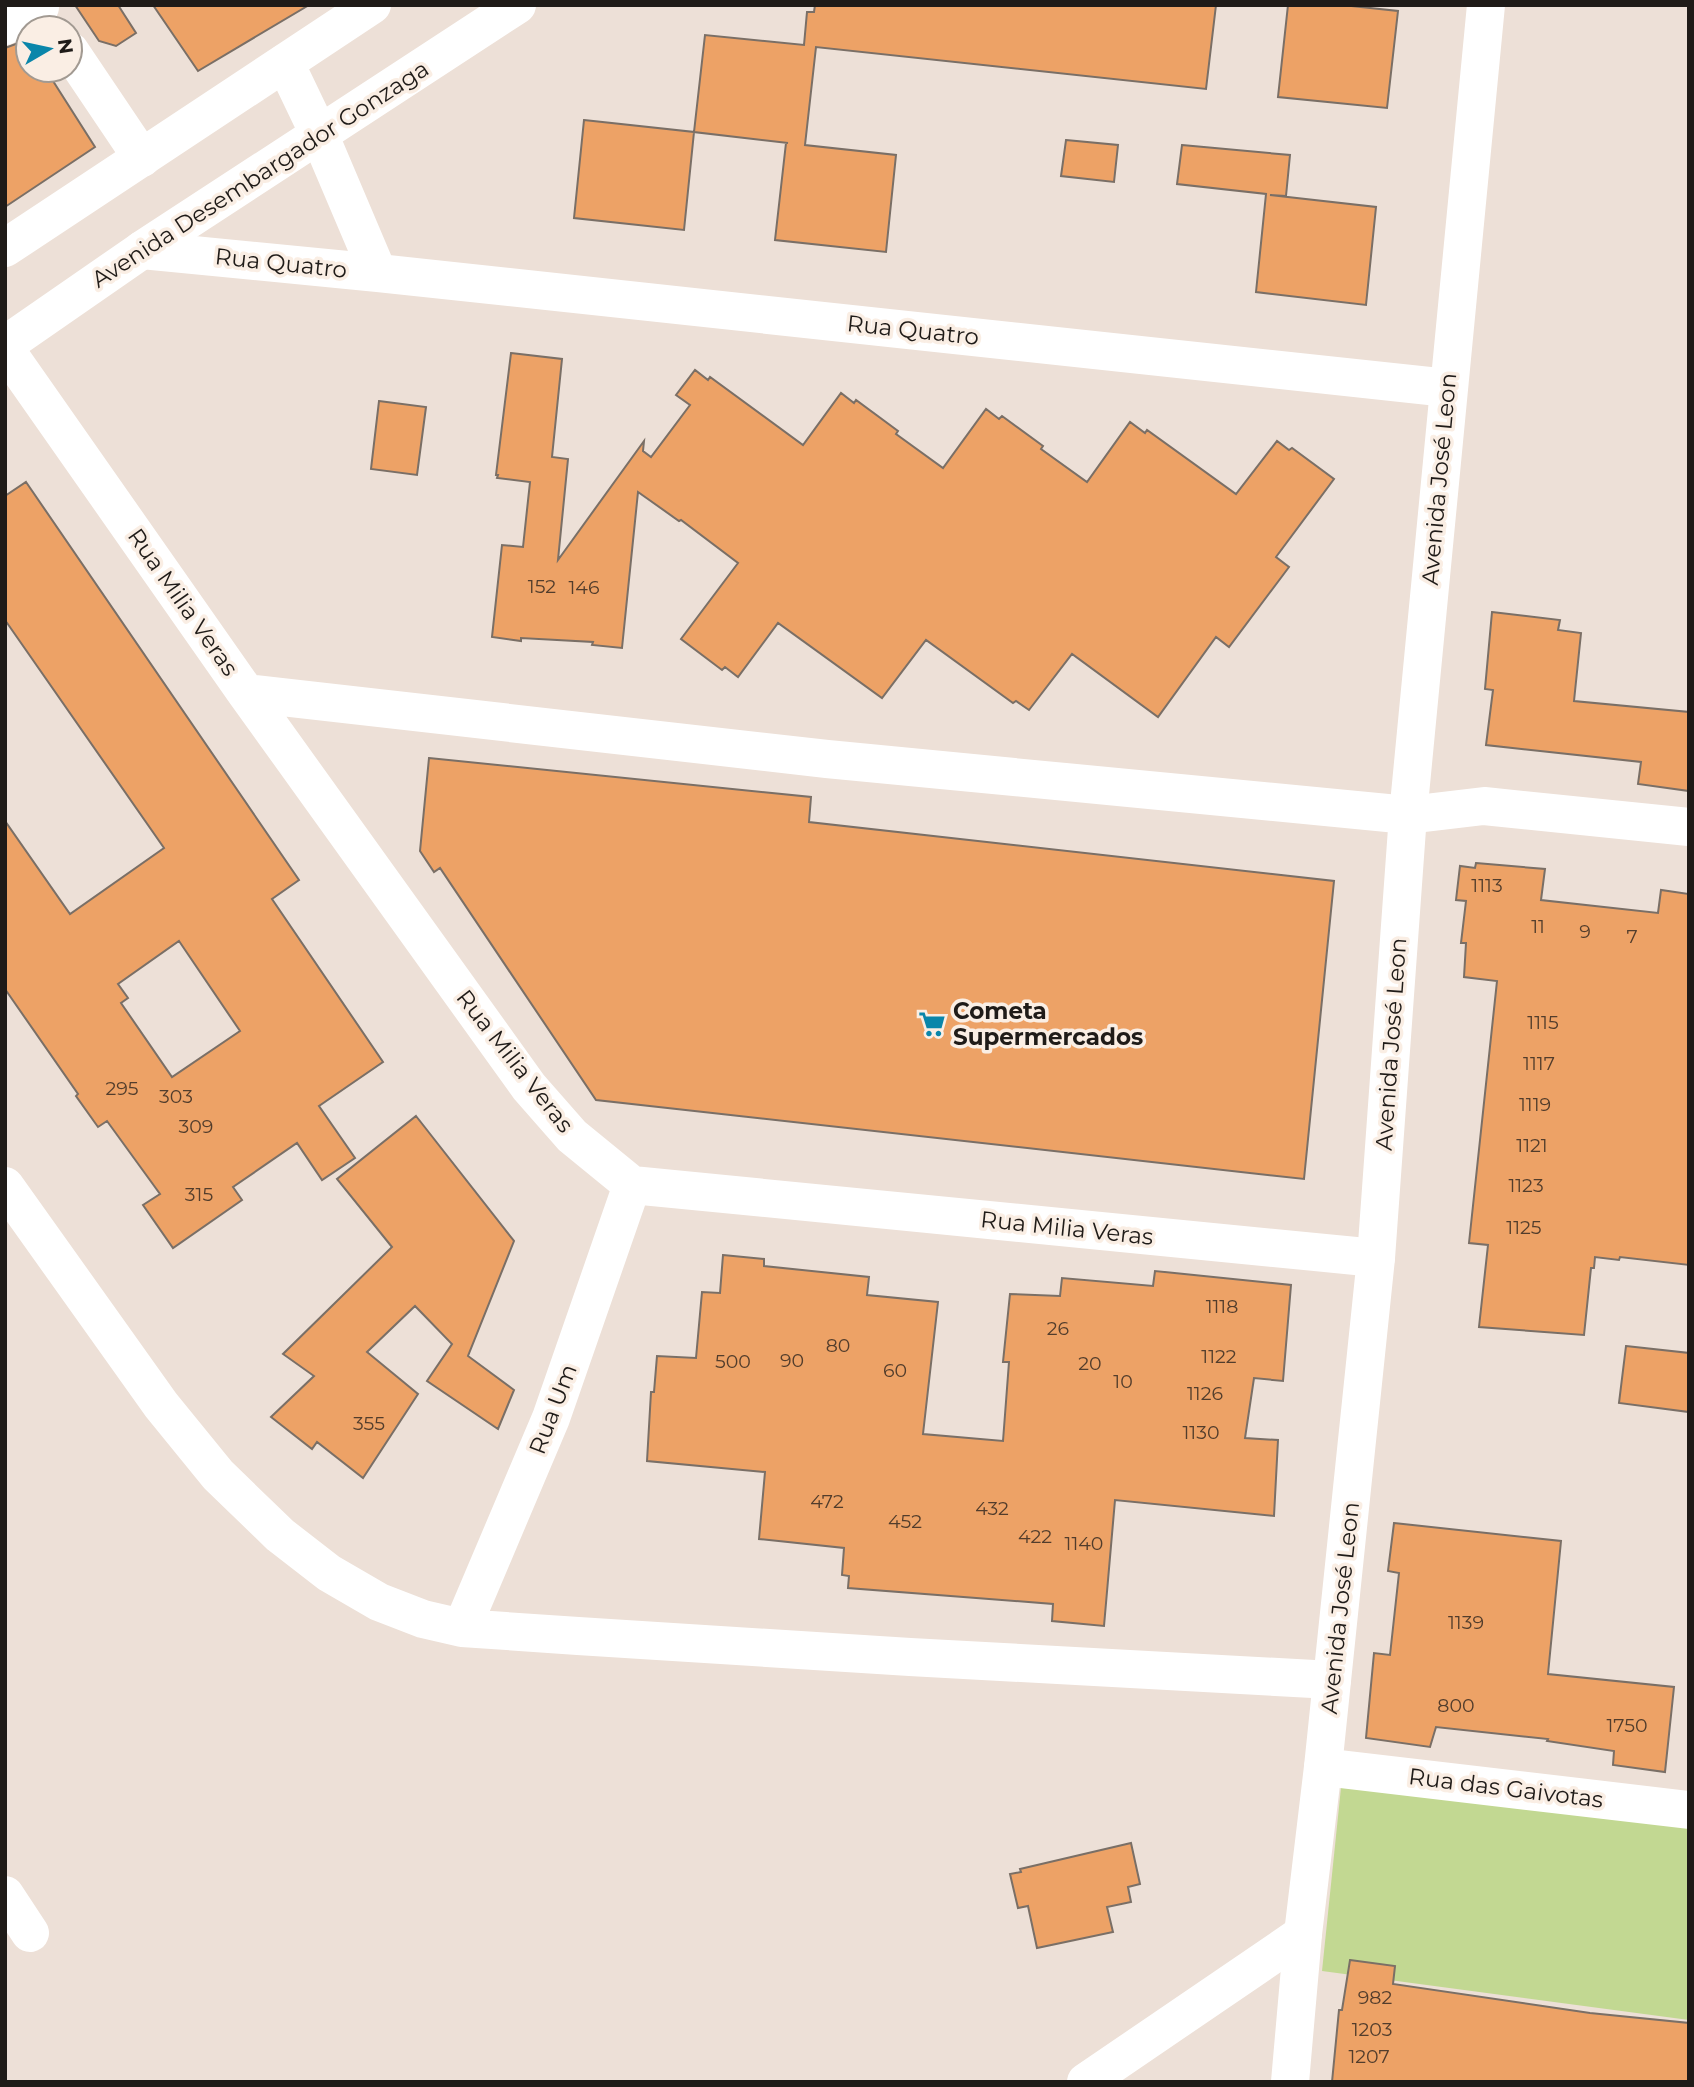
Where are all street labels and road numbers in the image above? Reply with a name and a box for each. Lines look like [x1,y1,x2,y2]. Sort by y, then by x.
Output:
street label: Avenida Desembargador Gonzaga [86,54,434,294]
street label: Rua Quatro [214,242,348,284]
street label: Rua Quatro [846,309,980,351]
street label: Avenida José Leon [1416,372,1462,586]
street label: Rua Milia Veras [122,523,244,681]
street label: Avenida José Leon [1370,937,1412,1151]
street label: Rua Milia Veras [451,984,579,1138]
street label: Rua Milia Veras [979,1205,1155,1251]
street label: Rua Um [523,1360,583,1458]
street label: Avenida José Leon [1315,1501,1365,1715]
street label: Rua das Gaivotas [1407,1762,1605,1814]

